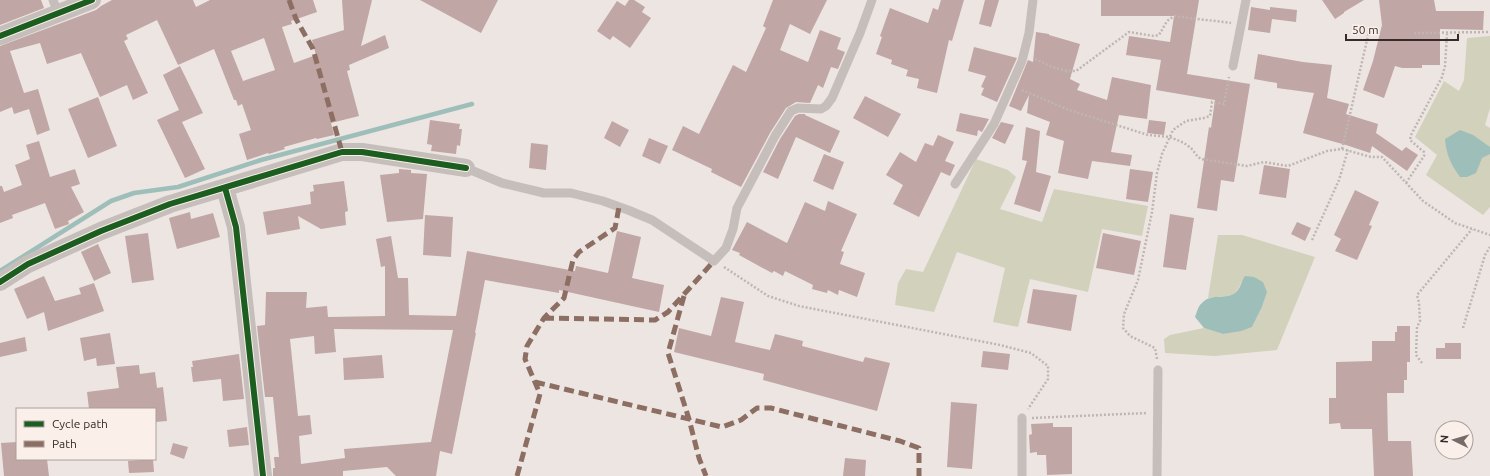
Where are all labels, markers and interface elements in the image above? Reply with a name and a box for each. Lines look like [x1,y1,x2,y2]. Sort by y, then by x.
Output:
scale bar [1346,16,1458,42]
text: 50 m [1352,23,1379,36]
legend [16,408,156,460]
text: Cycle path [52,417,108,430]
north arrow [1434,420,1474,460]
text: N [1438,435,1450,444]
text: Path [52,437,77,450]

